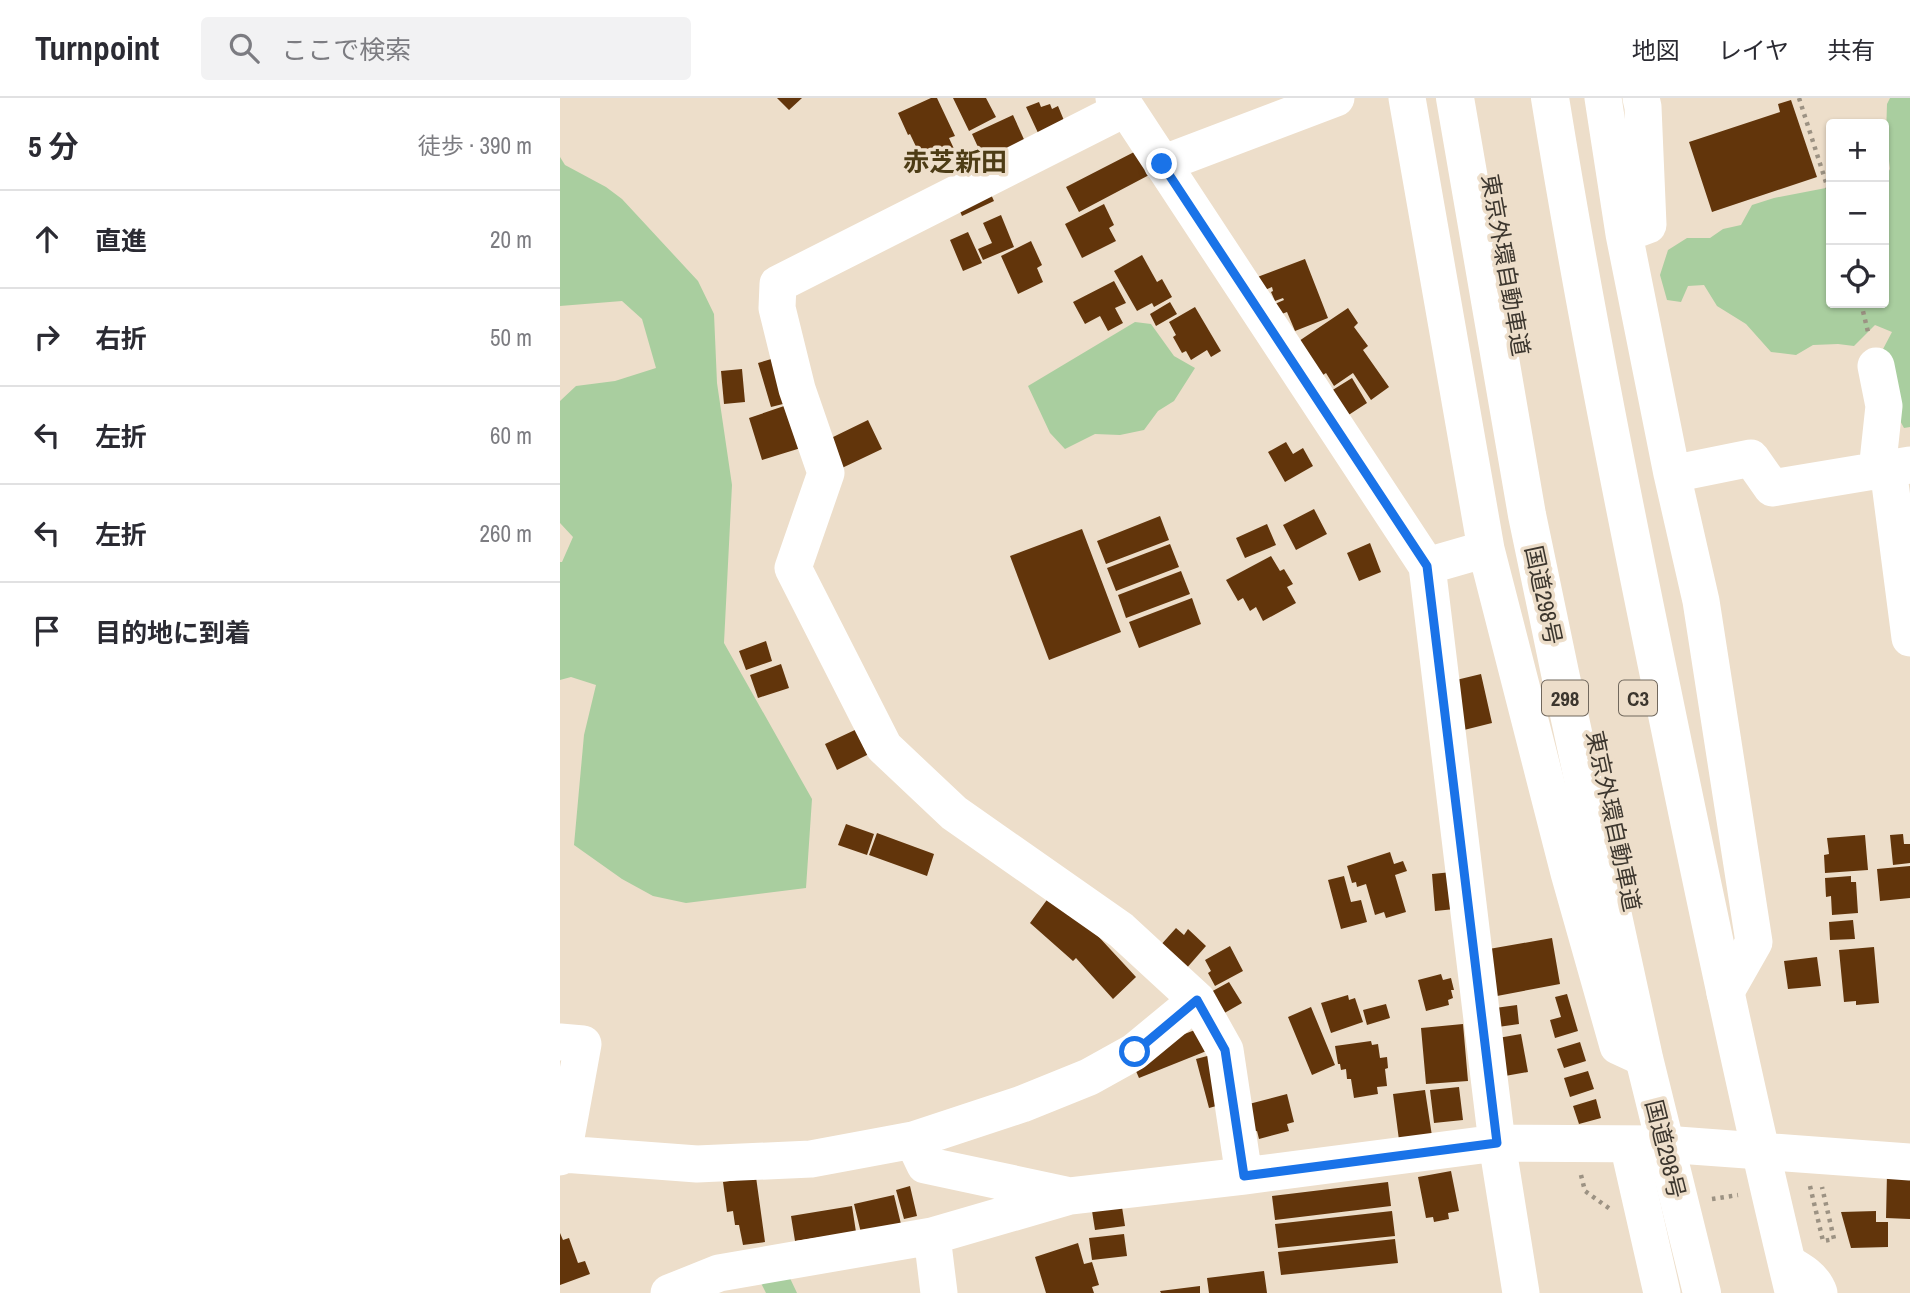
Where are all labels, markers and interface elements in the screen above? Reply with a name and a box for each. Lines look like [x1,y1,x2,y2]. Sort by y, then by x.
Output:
search box [201,17,691,80]
text: Turnpoint [35,26,159,70]
icon: search [225,29,263,67]
text: ここで検索 [281,32,411,67]
text: 地図 [1632,34,1680,66]
text: レイヤ [1718,34,1789,66]
text: 共有 [1827,34,1875,66]
map controls [1826,119,1889,308]
button: + [1826,119,1889,182]
text: 5 分 [28,126,79,166]
text: 徒歩 · 390 m [418,130,532,161]
district label: 赤芝新田 [903,144,1007,179]
route end [1146,148,1177,179]
street label: 東京外環自動車道 [1475,172,1537,358]
button: − [1826,182,1889,245]
icon: ahead [28,220,66,258]
text: 直進 [95,223,147,258]
text: 20 m [490,224,532,255]
button: locate [1826,245,1889,308]
icon: right [28,318,66,356]
text: 右折 [95,321,147,356]
text: 50 m [490,322,532,353]
icon: left [28,416,66,454]
text: 左折 [95,419,147,454]
text: 60 m [490,420,532,451]
icon: left [28,514,66,552]
text: 左折 [95,517,147,552]
text: 260 m [480,518,532,549]
street label: 国道298号 [1518,543,1570,647]
icon: arrive [28,612,66,650]
text: 目的地に到着 [95,615,251,650]
road number: 298 [1542,680,1588,716]
road number: C3 [1619,680,1657,716]
street label: 東京外環自動車道 [1580,728,1648,914]
route start [1119,1036,1150,1067]
street label: 国道298号 [1639,1097,1693,1201]

